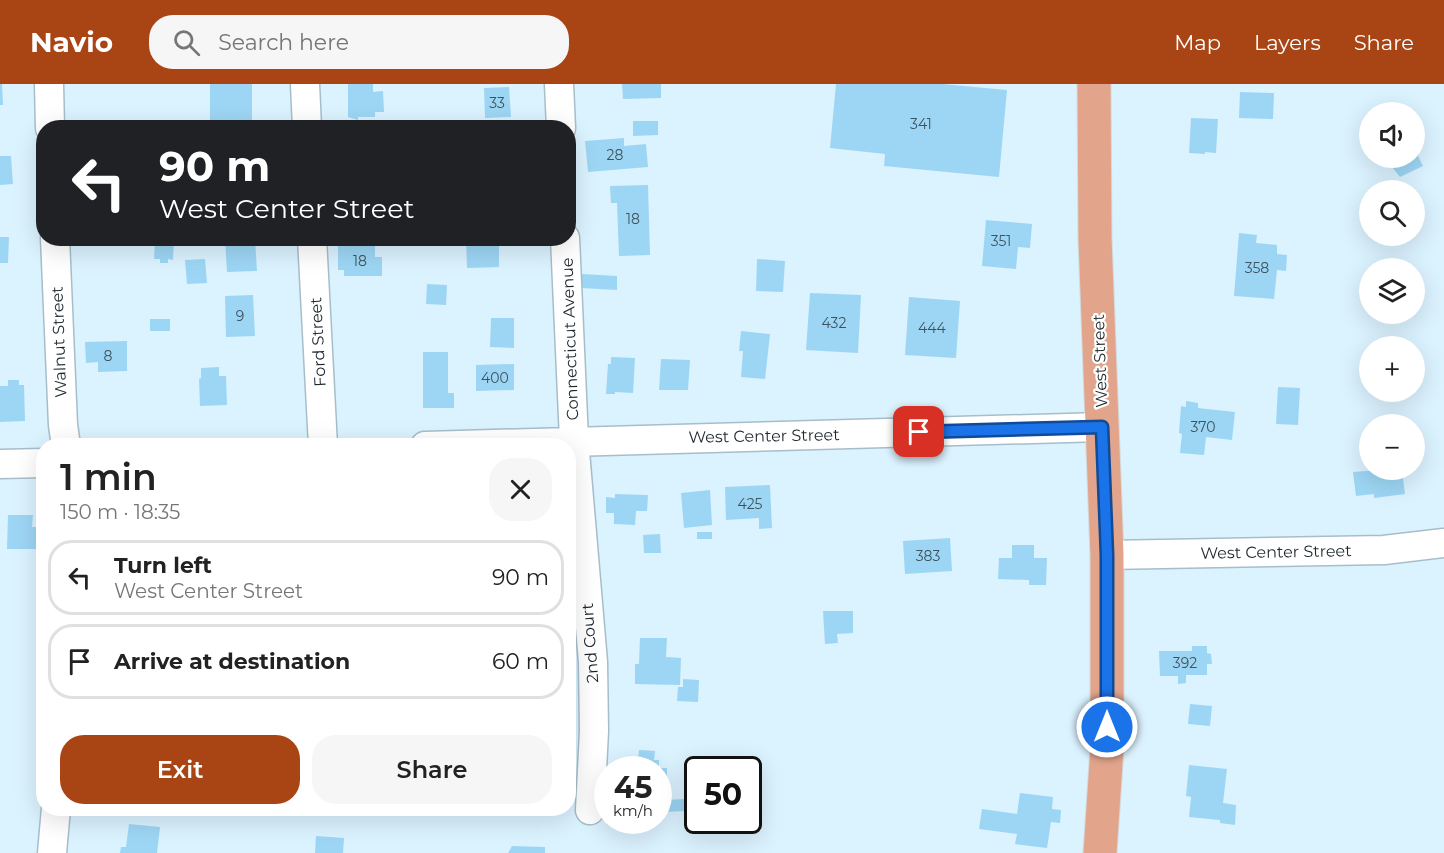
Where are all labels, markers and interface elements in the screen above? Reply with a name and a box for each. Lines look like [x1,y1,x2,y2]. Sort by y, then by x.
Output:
search box [149,15,569,69]
text: Navio [30,25,113,59]
icon: search [170,26,203,59]
text: Search here [218,29,349,56]
text: Map [1174,30,1221,55]
text: Layers [1254,30,1321,55]
text: Share [1354,30,1414,55]
house number: 33 [489,94,505,112]
map controls [1359,102,1425,480]
button: sound [1359,102,1425,168]
house number: 341 [910,115,932,133]
text: 90 m [159,140,270,192]
icon: left [60,144,138,222]
house number: 28 [607,146,624,164]
button: search [1359,180,1425,246]
text: West Center Street [159,192,414,225]
house number: 18 [626,210,640,228]
house number: 351 [991,232,1011,250]
house number: 18 [353,252,367,270]
street label: Connecticut Avenue [558,257,582,421]
button: layers [1359,258,1425,324]
house number: 358 [1245,259,1269,277]
street label: Walnut Street [48,286,70,398]
street label: Ford Street [306,296,330,387]
house number: 9 [236,307,244,325]
street label: West Street [1089,313,1111,408]
house number: 432 [822,314,846,332]
house number: 444 [918,319,947,337]
button: + [1359,336,1425,402]
house number: 8 [104,347,113,365]
house number: 400 [481,369,509,387]
pin [893,406,944,457]
button: − [1359,414,1425,480]
icon: arrive [902,415,935,448]
house number: 370 [1191,418,1215,436]
street label: West Center Street [688,425,840,447]
text: 1 min [60,455,157,499]
button: close [489,458,552,521]
house number: 425 [737,495,763,513]
text: 150 m · 18:35 [60,500,180,524]
street label: West Center Street [1200,541,1352,563]
house number: 383 [916,547,940,565]
text: Turn left [114,552,212,579]
icon: left [63,561,96,594]
text: 90 m [492,564,549,591]
text: West Center Street [114,579,303,603]
street label: 2nd Court [578,602,602,684]
icon: arrive [63,645,96,678]
text: Arrive at destination [114,648,350,675]
text: 60 m [492,648,549,675]
house number: 392 [1173,654,1197,672]
position arrow [1075,695,1139,759]
button: Exit [60,735,300,804]
button: Share [312,735,552,804]
speed limit sign: 50 [684,756,762,834]
text: 45 [614,769,652,806]
text: km/h [613,801,653,820]

